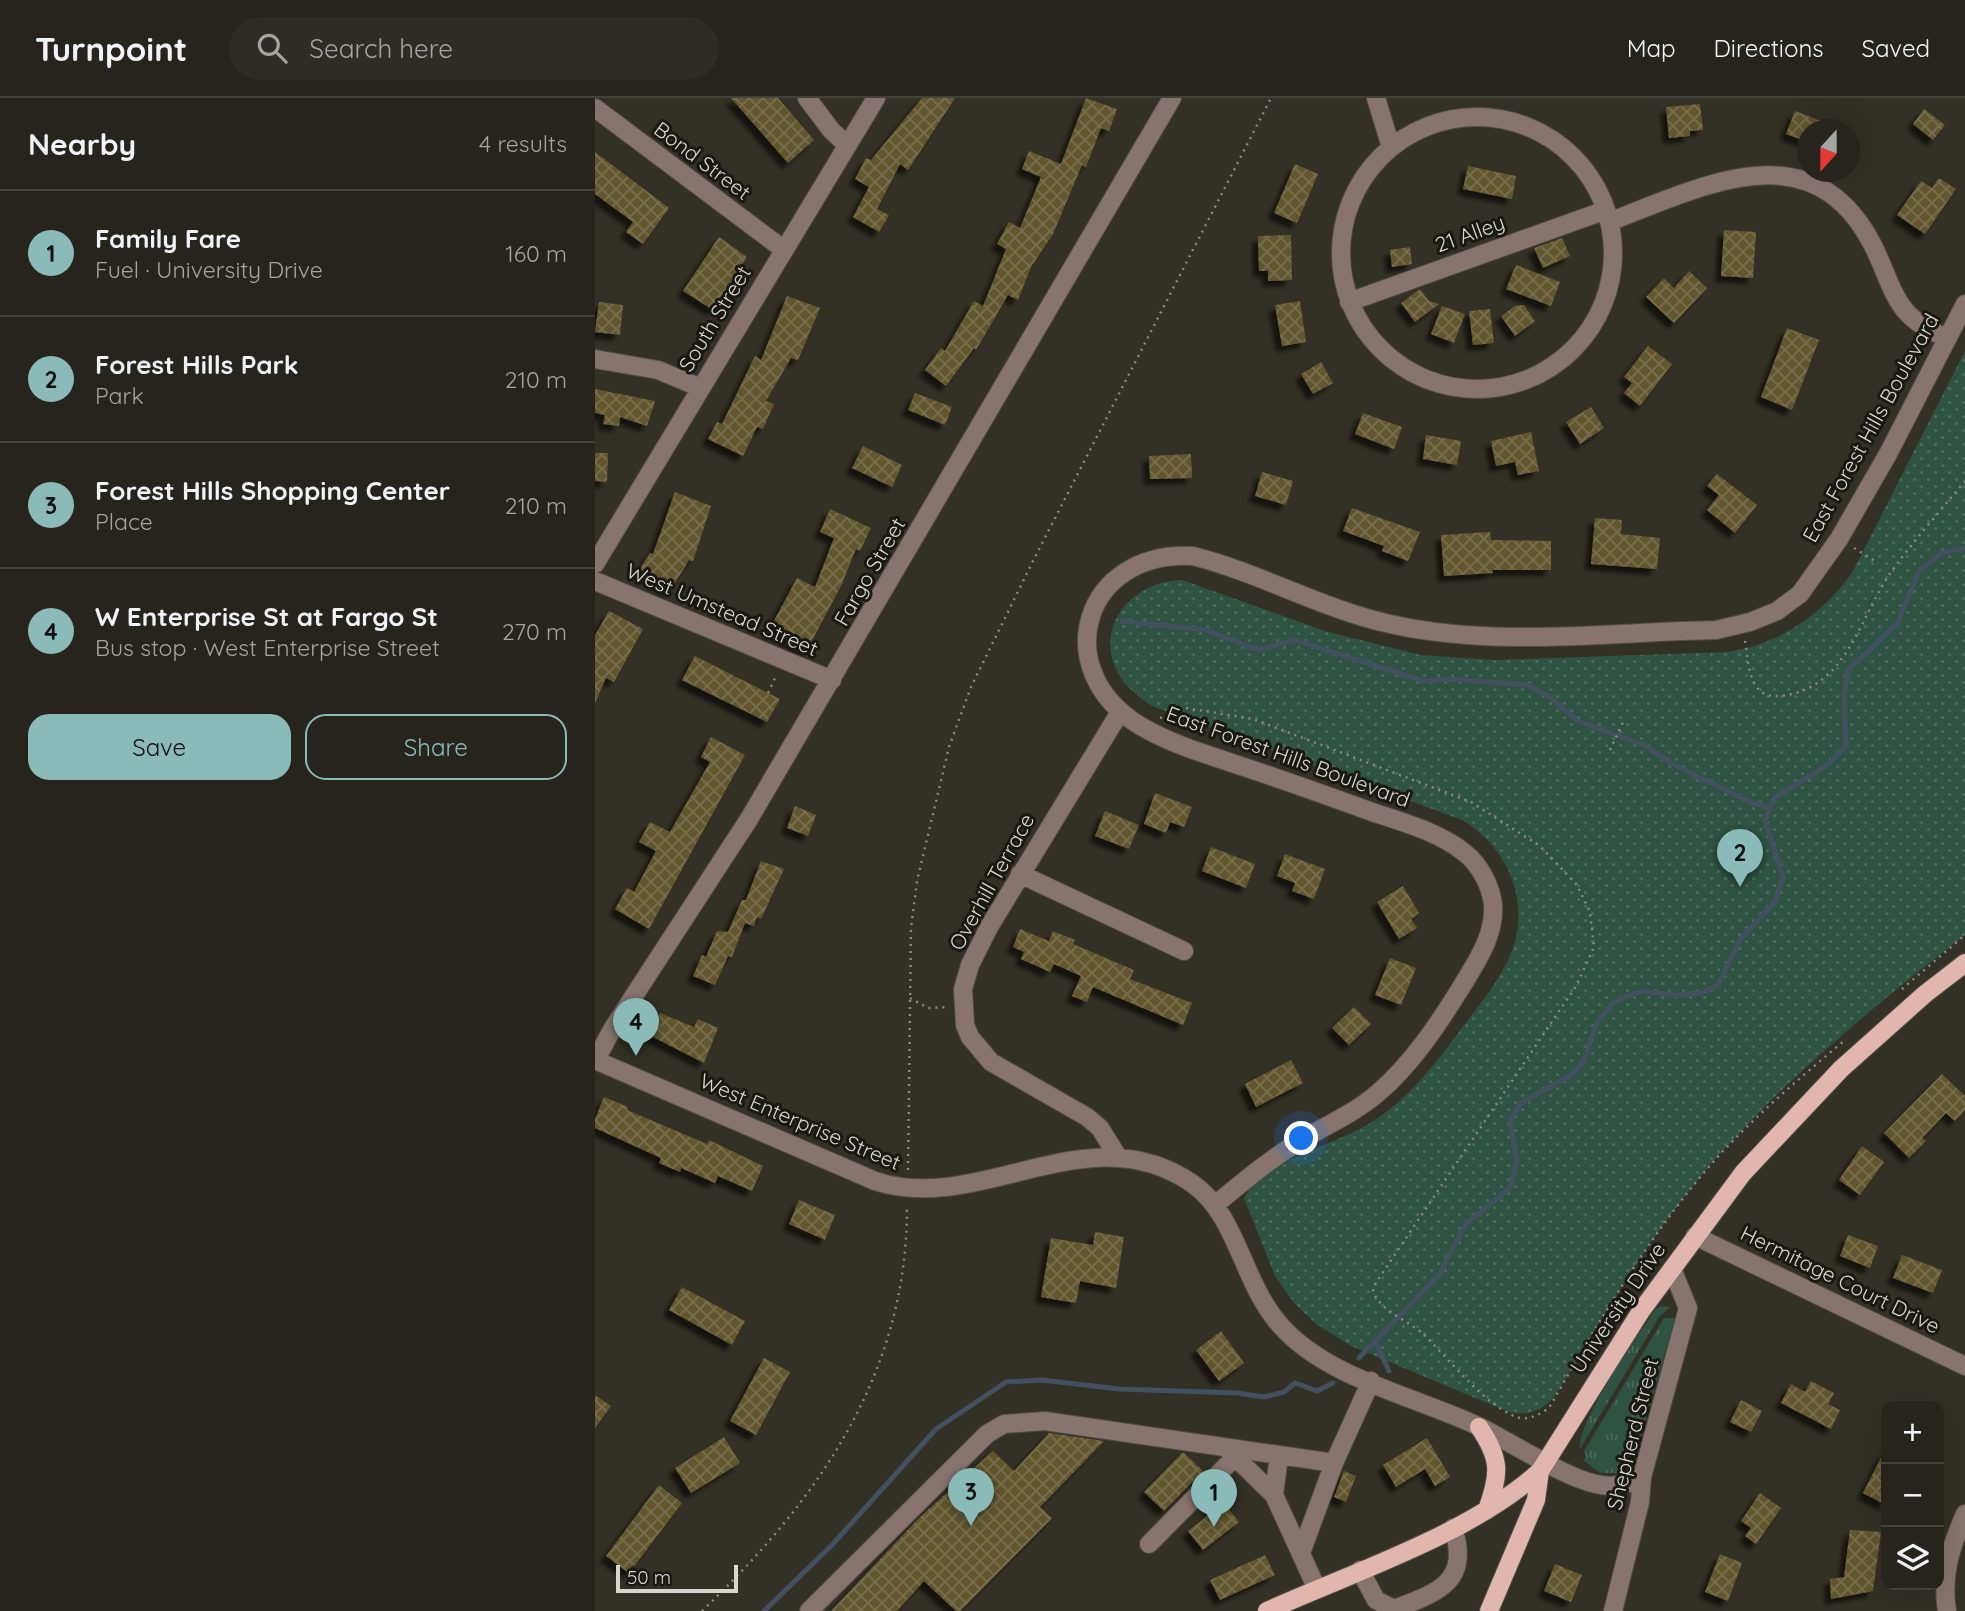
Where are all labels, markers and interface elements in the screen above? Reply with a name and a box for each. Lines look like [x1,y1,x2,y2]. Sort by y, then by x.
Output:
search box [229,17,719,80]
text: Turnpoint [35,28,187,69]
icon: search [253,29,291,67]
text: Search here [309,32,453,65]
text: Map [1627,33,1676,63]
text: Directions [1714,33,1824,63]
text: Saved [1862,33,1930,63]
street label: Bond Street [649,115,756,205]
north arrow [1797,119,1860,182]
text: Nearby [28,125,136,163]
text: 4 results [479,129,567,158]
street label: 21 Alley [1431,209,1508,258]
text: Family Fare [95,222,241,255]
text: 1 [47,239,55,268]
text: 160 m [505,239,567,268]
text: Fuel · University Drive [95,255,323,284]
street label: South Street [672,261,756,376]
street label: East Forest Hills Boulevard [1796,309,1944,546]
text: Forest Hills Park [95,348,299,381]
text: 2 [44,365,58,394]
text: 210 m [505,365,567,394]
text: Park [95,381,144,410]
text: Forest Hills Shopping Center [95,474,450,507]
text: 3 [45,491,57,520]
text: 210 m [505,491,567,520]
text: Place [95,507,153,536]
street label: Fargo Street [828,513,911,630]
street label: West Umstead Street [622,557,822,661]
text: W Enterprise St at Fargo St [95,600,438,633]
text: 4 [44,617,58,646]
text: 270 m [502,617,567,646]
text: Bus stop · West Enterprise Street [95,633,440,662]
street label: East Forest Hills Boulevard [1163,700,1414,812]
button: Save [28,714,291,780]
button: Share [305,714,567,780]
street label: Overhill Terrace [943,809,1039,954]
pin: 2 [1717,829,1763,887]
pin: 4 [613,998,659,1056]
street label: West Enterprise Street [696,1067,905,1175]
your location [1284,1121,1318,1155]
street label: Hermitage Court Drive [1736,1219,1944,1339]
street label: University Drive [1564,1237,1671,1378]
street label: Shepherd Street [1601,1355,1663,1512]
map controls [1881,1401,1944,1590]
button: + [1881,1401,1944,1464]
button: − [1881,1464,1944,1527]
pin: 3 [948,1468,994,1526]
pin: 1 [1191,1469,1237,1527]
button: layers [1881,1527,1944,1590]
scale bar [616,1562,739,1594]
text: 50 m [627,1565,671,1589]

